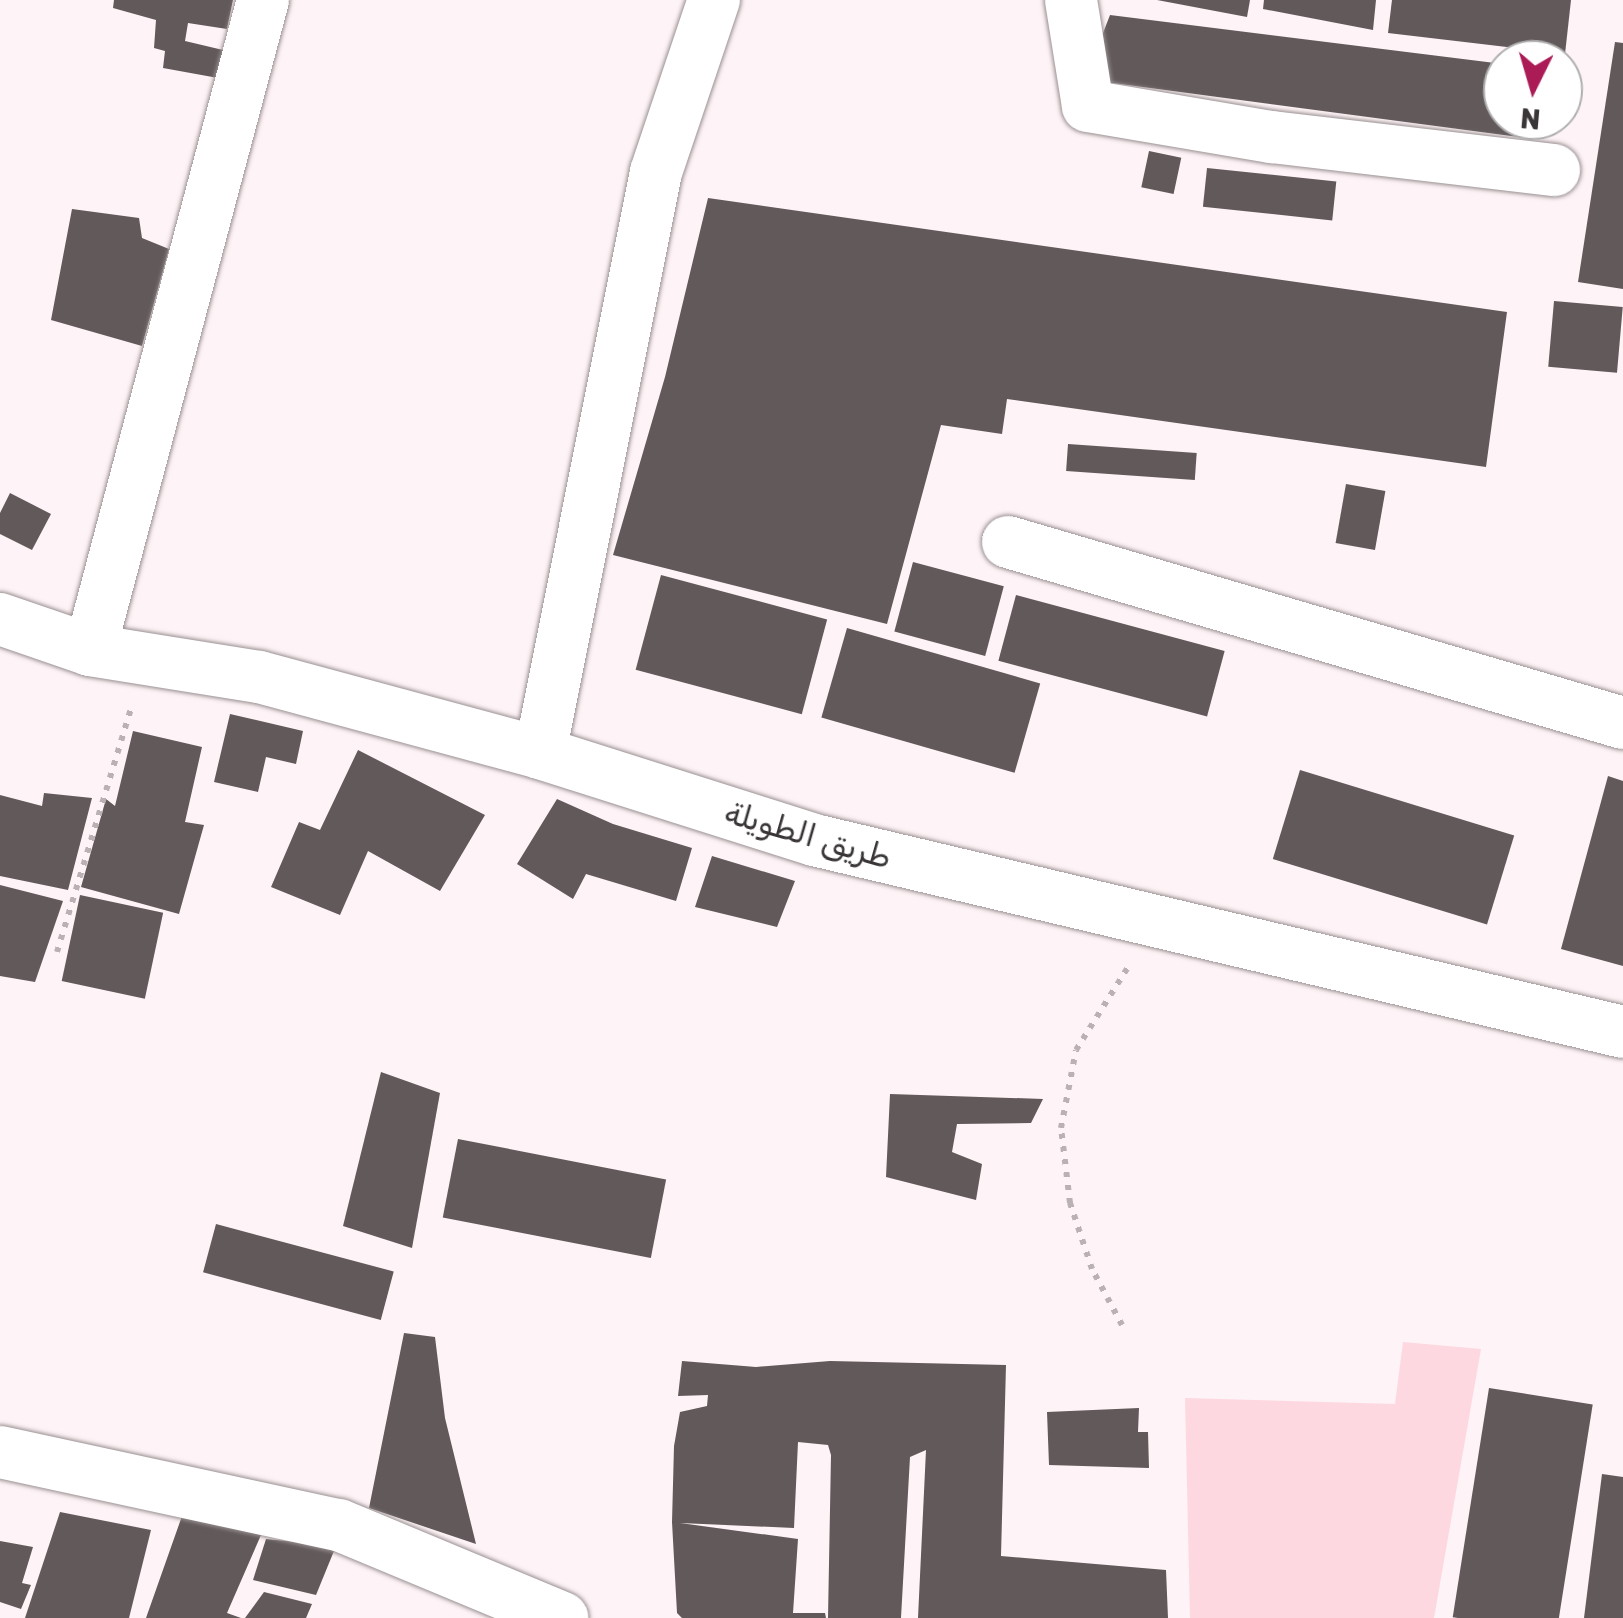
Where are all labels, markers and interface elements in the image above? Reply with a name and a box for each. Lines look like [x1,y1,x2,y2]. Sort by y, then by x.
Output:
north arrow [1483,40,1583,140]
text: N [1519,101,1542,136]
street label: طريق الطويلة [720,793,896,877]

